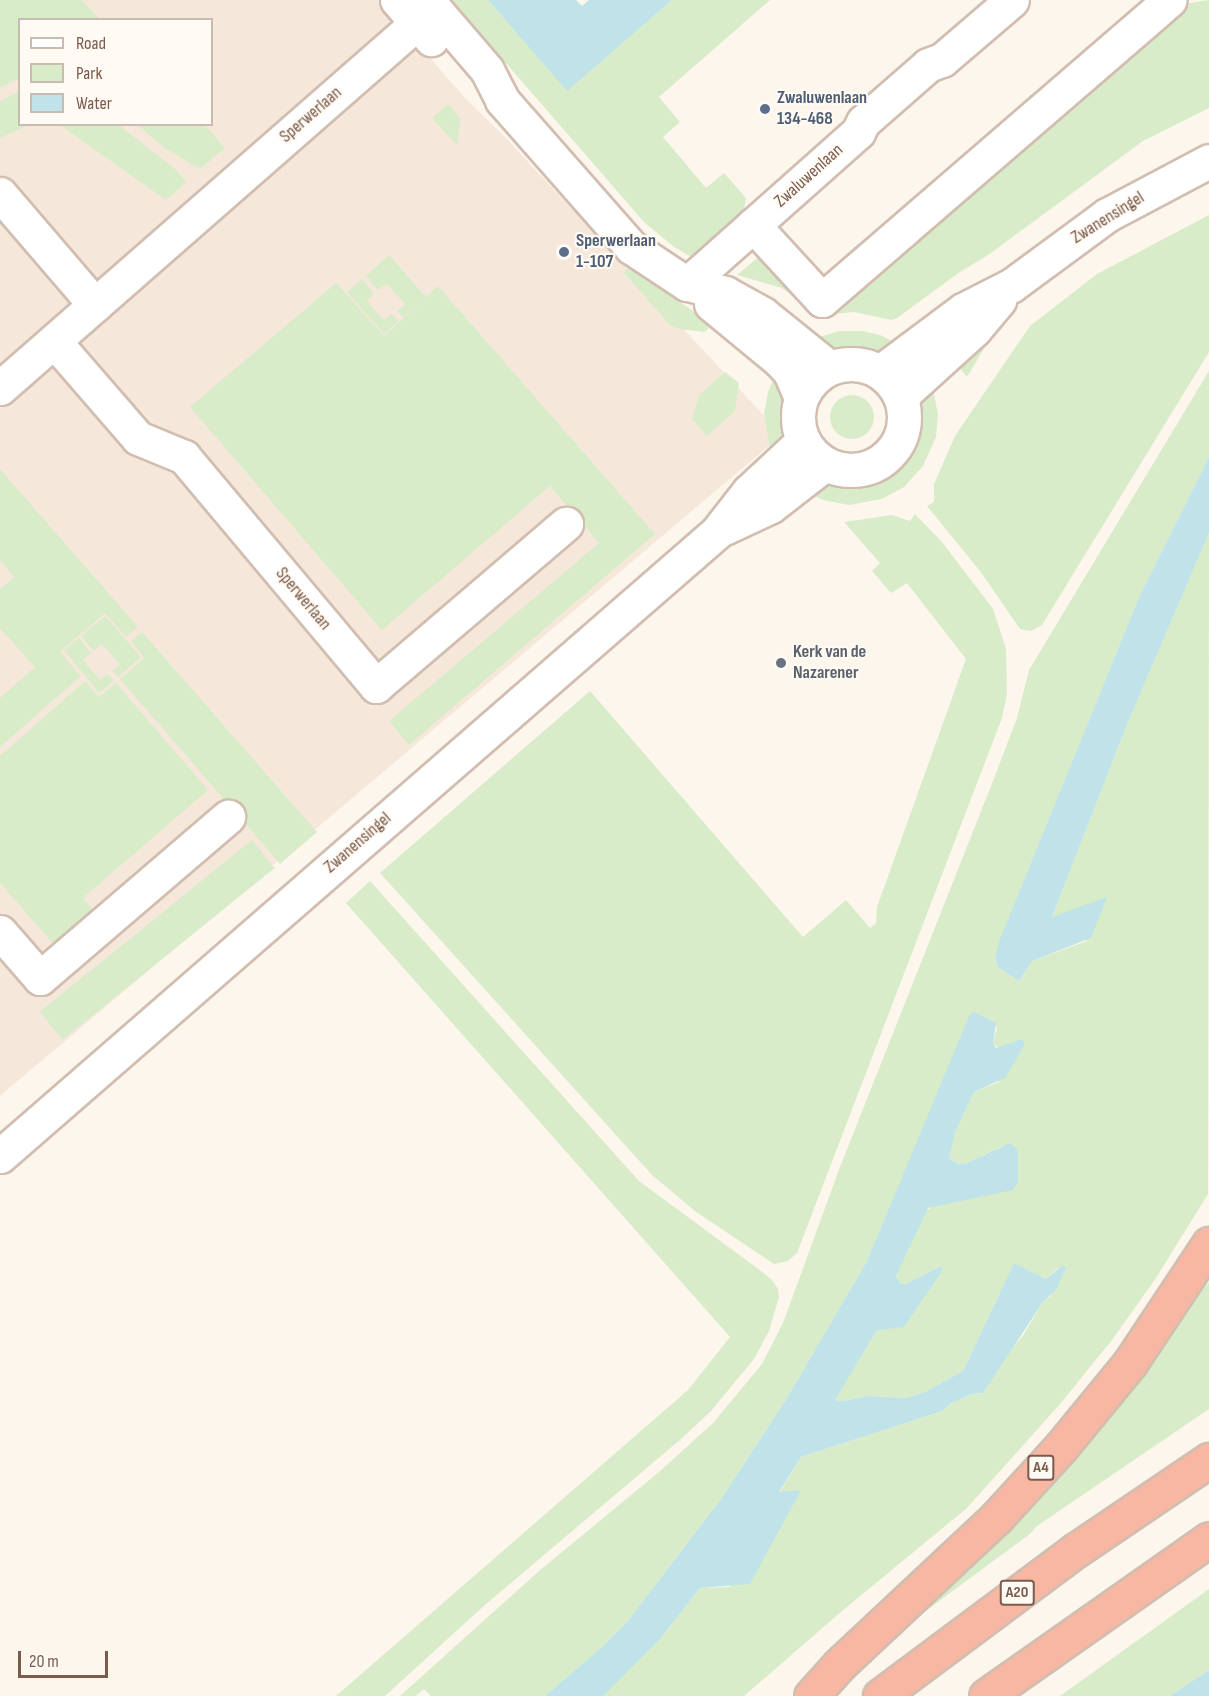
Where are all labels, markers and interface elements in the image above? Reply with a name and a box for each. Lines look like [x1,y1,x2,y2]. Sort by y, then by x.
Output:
legend [18,18,213,126]
text: Road [76,33,106,54]
text: Park [76,63,102,84]
street label: Sperwerlaan [276,82,346,148]
place label: Zwaluwenlaan 134-468 [777,88,867,130]
text: Water [76,93,112,114]
marker: Zwaluwenlaan 134-468 [758,102,772,116]
street label: Zwaluwenlaan [770,140,848,212]
street label: Zwanensingel [1068,187,1148,249]
place label: Sperwerlaan 1-107 [576,231,656,274]
marker: Sperwerlaan 1-107 [557,245,571,259]
street label: Sperwerlaan [271,563,335,635]
place label: Kerk van de Nazarener [793,642,866,684]
marker: Kerk van de Nazarener [774,656,788,670]
street label: Zwanensingel [320,808,396,878]
road number: A4 [1026,1455,1056,1481]
road number: A20 [999,1580,1035,1606]
scale bar [21,1639,111,1677]
text: 20 m [29,1651,59,1672]

